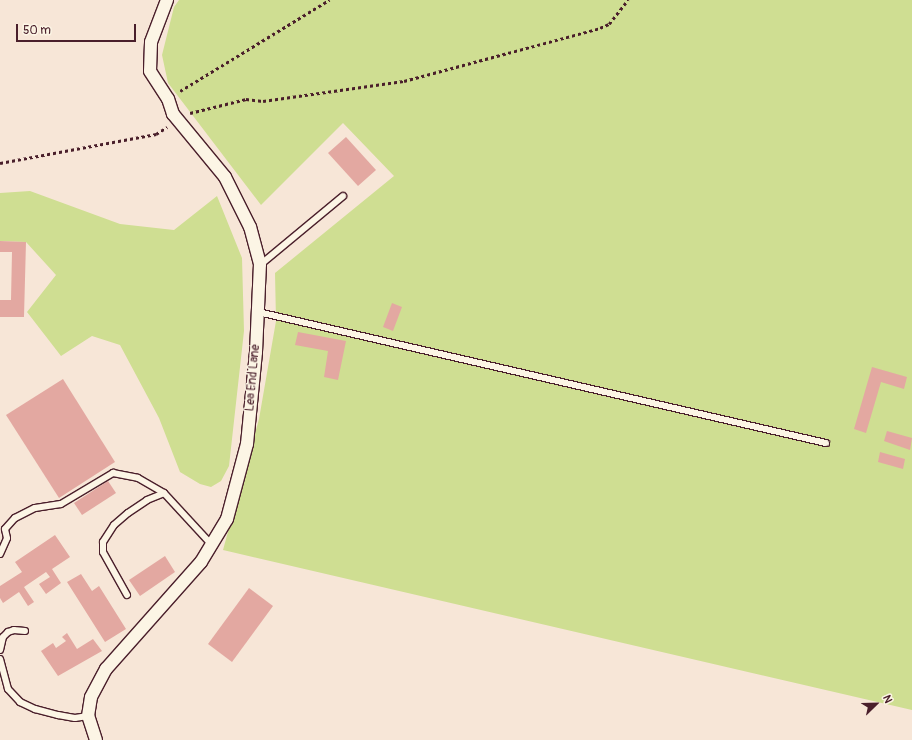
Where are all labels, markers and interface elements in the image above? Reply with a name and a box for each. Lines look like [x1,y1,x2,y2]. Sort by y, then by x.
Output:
scale bar [18,16,138,42]
text: 50 m [23,23,51,38]
street label: Lea End Lane [243,344,263,412]
north arrow [856,684,896,724]
text: N [880,693,895,705]

